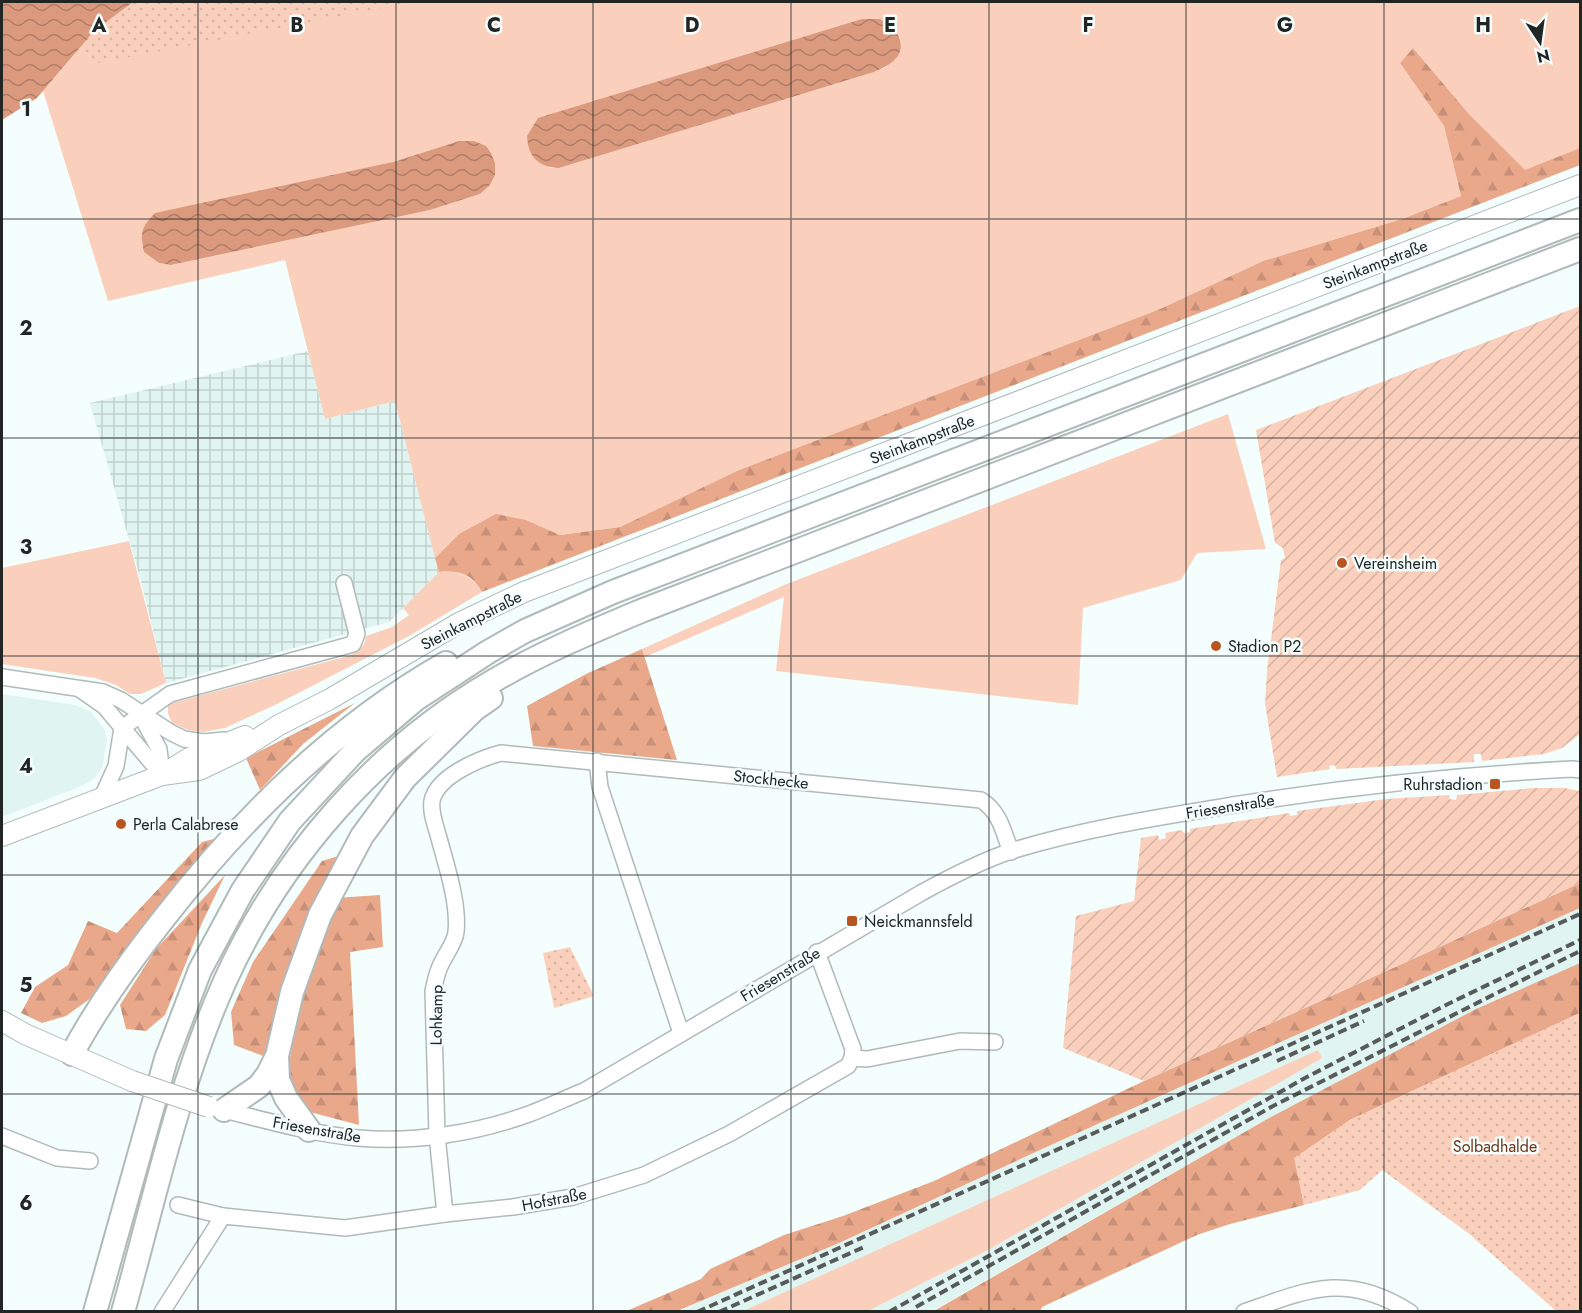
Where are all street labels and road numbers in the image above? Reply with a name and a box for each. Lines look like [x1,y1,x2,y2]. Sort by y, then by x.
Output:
street label: Steinkampstraße [1319,234,1431,295]
street label: Steinkampstraße [866,409,978,470]
street label: Steinkampstraße [417,585,526,656]
street label: Stockhecke [732,764,810,795]
street label: Friesenstraße [1184,788,1276,825]
street label: Friesenstraße [736,942,825,1007]
street label: Lohkamp [424,984,449,1046]
street label: Friesenstraße [271,1110,363,1149]
street label: Hofstraße [520,1182,588,1217]

